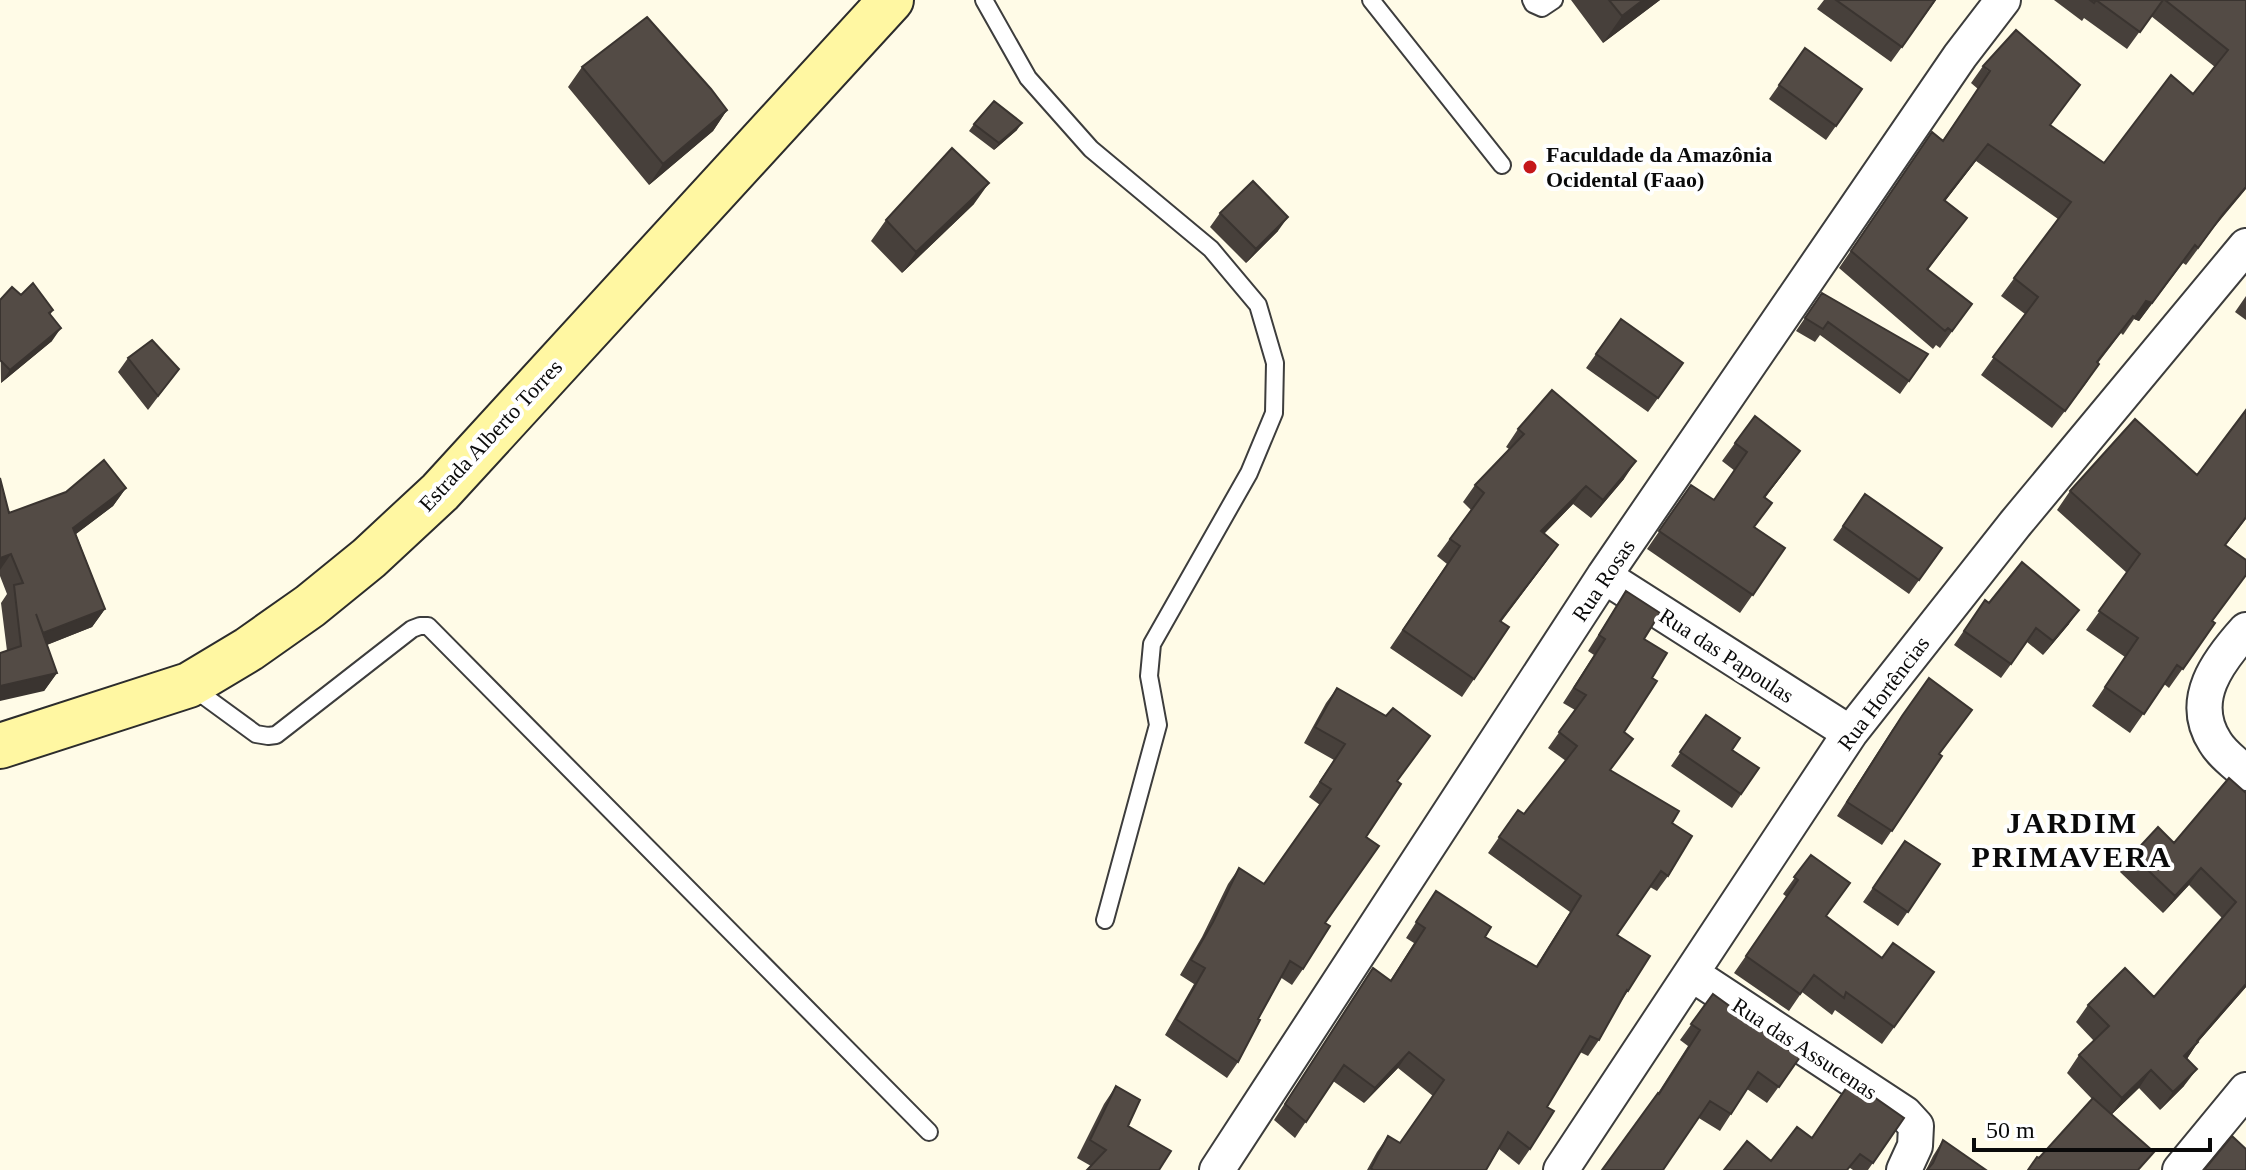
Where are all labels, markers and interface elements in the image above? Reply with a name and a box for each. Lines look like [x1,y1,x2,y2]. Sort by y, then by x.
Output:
place label: Faculdade da Amazônia Ocidental (Faao) [1546,142,1772,192]
marker: Faculdade da Amazônia Ocidental (Faao) [1521,158,1539,176]
street label: Estrada Alberto Torres [414,354,567,516]
street label: Rua Rosas [1567,535,1640,626]
street label: Rua das Papoulas [1655,603,1799,708]
street label: Rua Hortências [1832,631,1934,755]
district label: JARDIM PRIMAVERA [1972,806,2172,873]
street label: Rua das Assucenas [1728,992,1882,1104]
scale bar [1974,1102,2210,1152]
text: 50 m [1986,1117,2035,1143]

